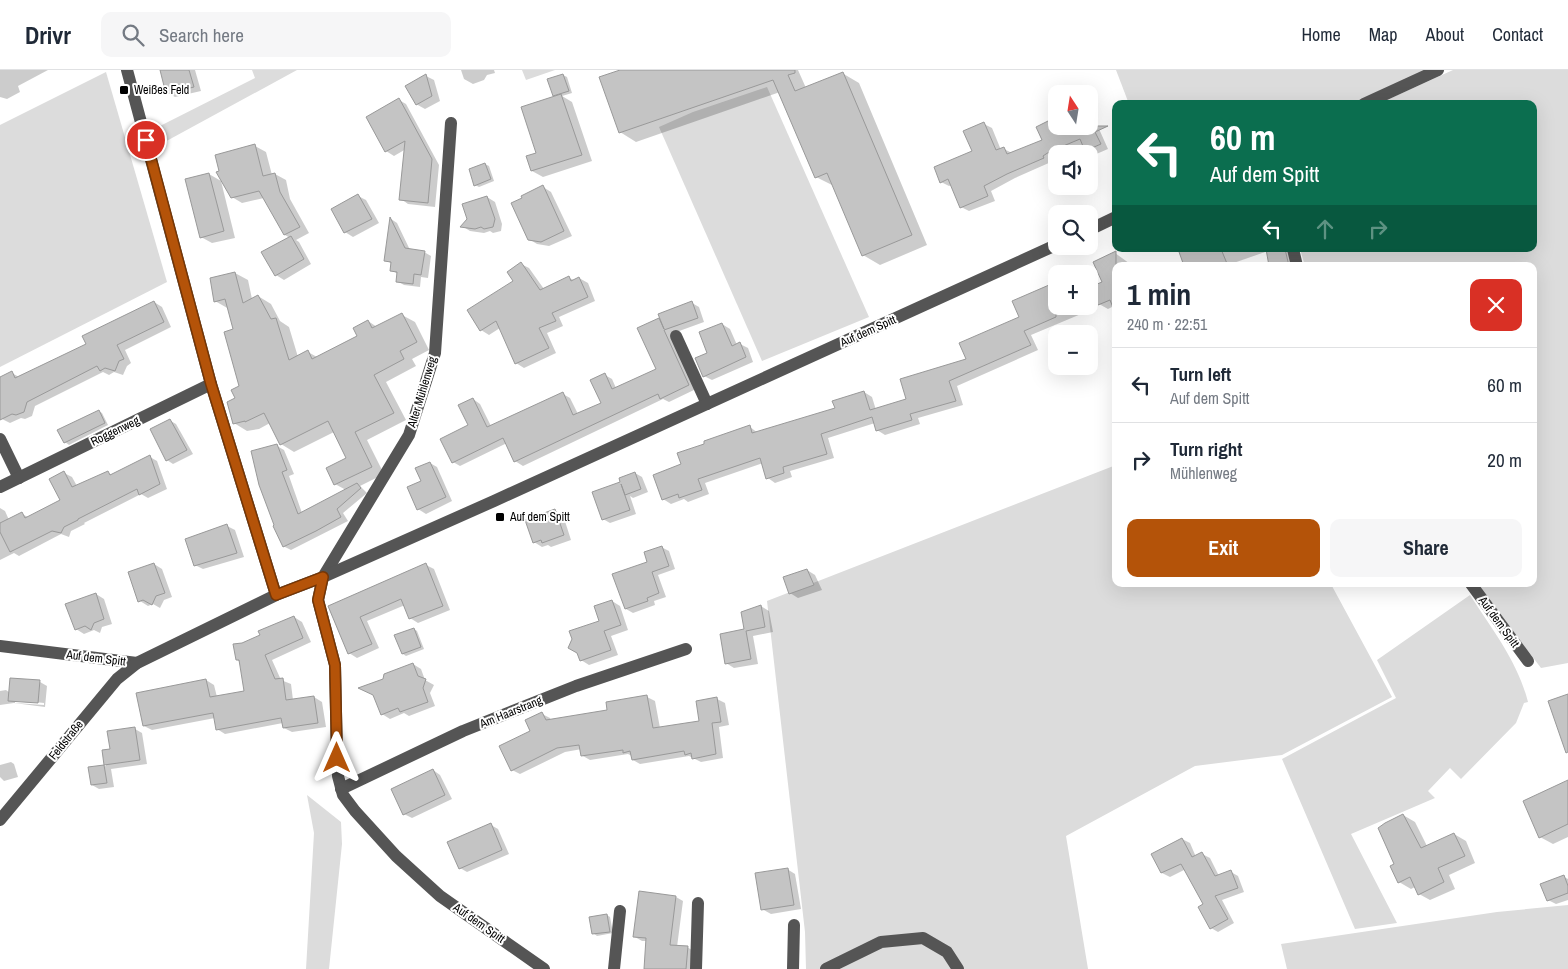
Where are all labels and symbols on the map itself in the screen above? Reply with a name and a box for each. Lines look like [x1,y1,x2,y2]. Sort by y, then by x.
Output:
place label: Weißes Feld [134,82,189,98]
marker: Weißes Feld [118,84,130,96]
north arrow [1048,85,1098,135]
pin [125,119,167,161]
street label: Auf dem Spitt [837,311,899,351]
street label: Alter Mühlenweg [403,354,441,430]
street label: Roggenweg [88,412,143,450]
place label: Auf dem Spitt [509,509,570,525]
marker: Auf dem Spitt [494,511,506,523]
street label: Auf dem Spitt [1474,592,1523,651]
street label: Auf dem Spitt [64,646,127,670]
street label: Am Haarstrang [476,692,545,732]
street label: Feldstraße [45,717,87,763]
position arrow [310,731,362,783]
street label: Auf dem Spitt [449,899,508,947]

